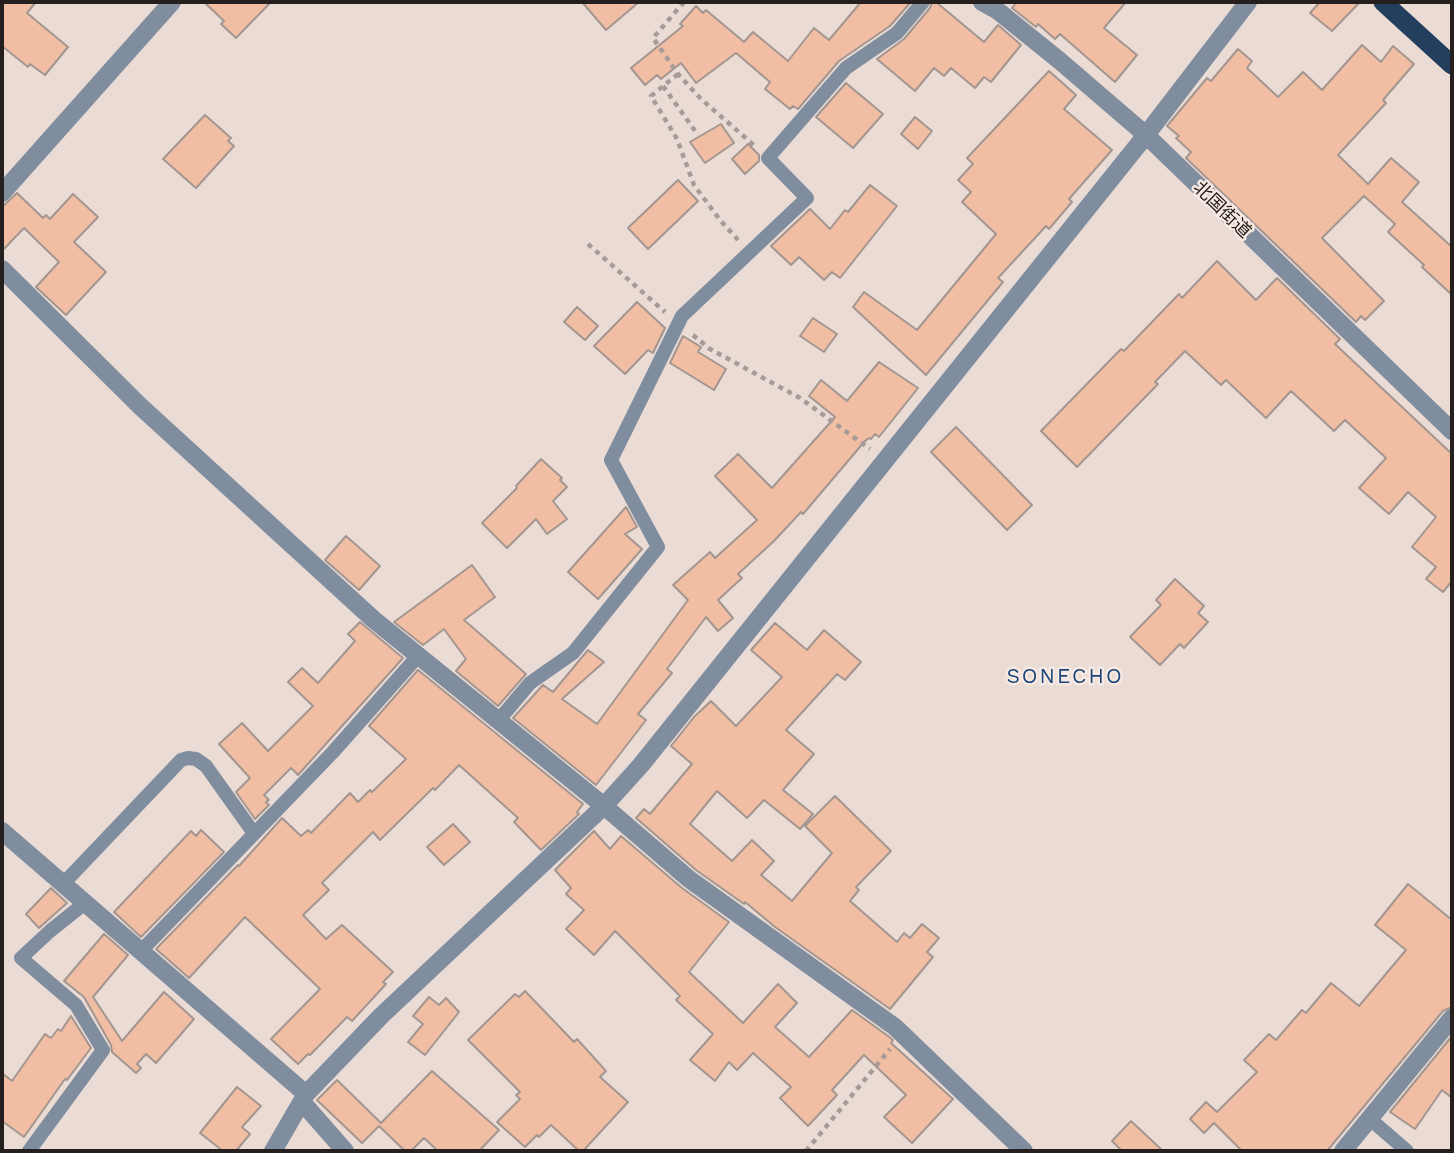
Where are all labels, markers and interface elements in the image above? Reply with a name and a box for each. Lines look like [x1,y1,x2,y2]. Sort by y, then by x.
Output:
street label: 北国街道 [1189,177,1255,243]
district label: SONECHO [1007,664,1123,690]

